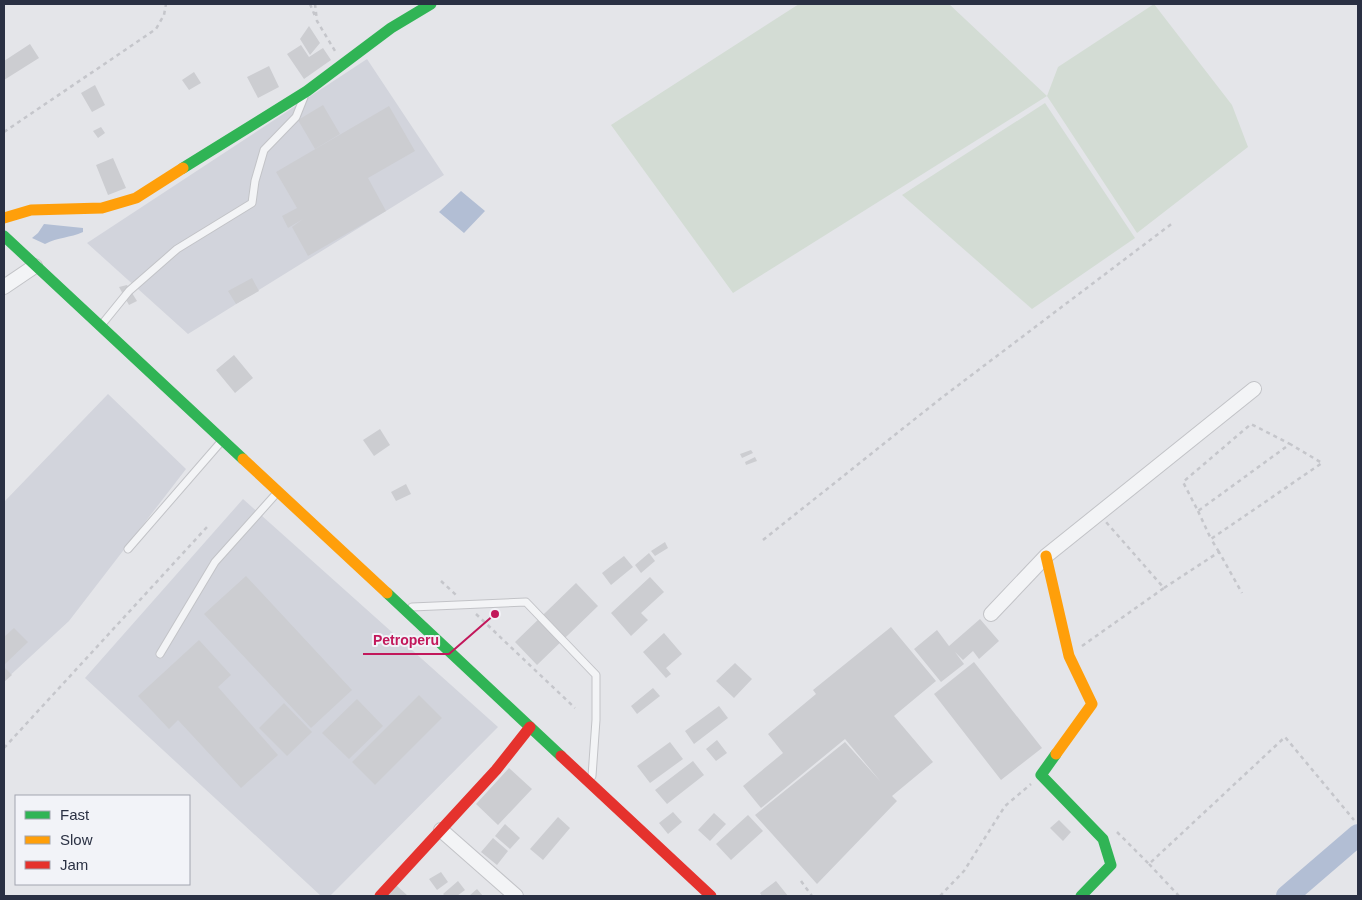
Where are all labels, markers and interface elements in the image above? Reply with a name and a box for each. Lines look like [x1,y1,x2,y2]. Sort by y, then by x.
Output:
callout: Petroperu [363,625,449,654]
text: Petroperu [373,632,439,648]
legend [15,795,190,885]
text: Fast [60,806,90,823]
text: Slow [60,831,93,848]
text: Jam [60,856,88,873]

